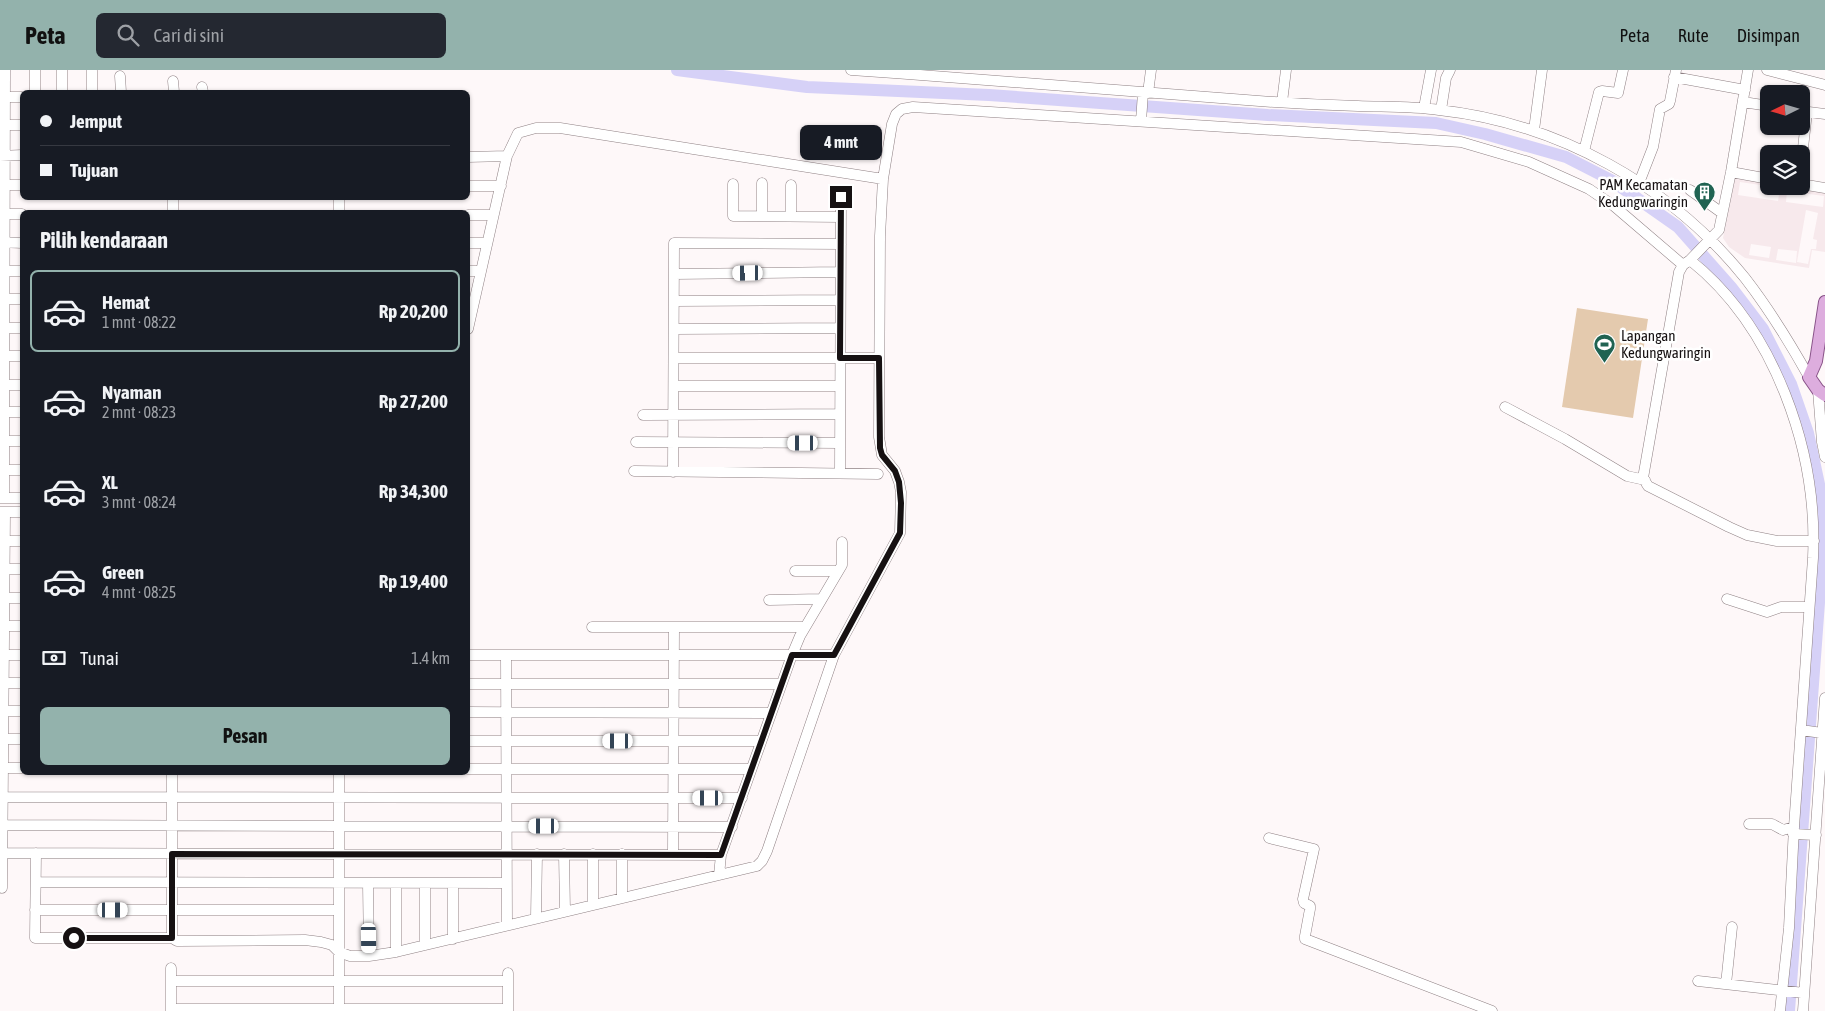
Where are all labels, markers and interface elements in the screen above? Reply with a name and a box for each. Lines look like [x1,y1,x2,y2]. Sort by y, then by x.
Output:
search box [96,13,446,58]
icon: search [114,21,142,49]
text: Peta [25,22,66,49]
text: Cari di sini [154,24,224,46]
text: Peta [1619,25,1650,46]
text: Rute [1678,25,1709,46]
text: Disimpan [1737,25,1800,46]
north arrow [1760,85,1810,135]
map controls [1760,85,1810,195]
text: Jemput [70,110,122,132]
callout: 4 mnt [800,124,882,160]
text: 4 mnt [824,133,858,151]
button: layers [1760,145,1810,195]
text: Tujuan [70,159,118,181]
place label: PAM Kecamatan Kedungwaringin [1598,176,1688,210]
building icon: PAM Kecamatan Kedungwaringin [1692,181,1716,212]
route end [830,186,852,208]
text: Pilih kendaraan [40,227,168,253]
car [732,265,763,281]
icon: car [42,289,87,334]
text: Hemat [102,291,150,313]
text: Rp 20,200 [379,300,448,322]
text: 1 mnt · 08:22 [102,313,176,331]
place label: Lapangan Kedungwaringin [1621,327,1711,361]
sports icon: Lapangan Kedungwaringin [1593,332,1617,363]
icon: car [42,379,87,424]
text: Nyaman [102,381,161,403]
text: Rp 27,200 [379,390,448,412]
text: 2 mnt · 08:23 [102,403,176,421]
car [788,436,818,451]
icon: car [42,469,87,514]
text: XL [102,471,118,493]
text: Rp 34,300 [379,480,448,502]
text: 3 mnt · 08:24 [102,493,176,511]
icon: car [42,559,87,604]
text: Green [102,561,144,583]
text: Rp 19,400 [379,570,448,592]
text: 4 mnt · 08:25 [102,583,176,601]
icon: cash [40,644,68,672]
text: Tunai [80,647,119,669]
text: 1.4 km [411,649,450,667]
button: Pesan [40,707,450,765]
car [603,734,633,749]
car [693,791,723,806]
car [529,819,559,834]
car [98,903,128,918]
car [361,923,376,953]
route start [63,927,85,949]

